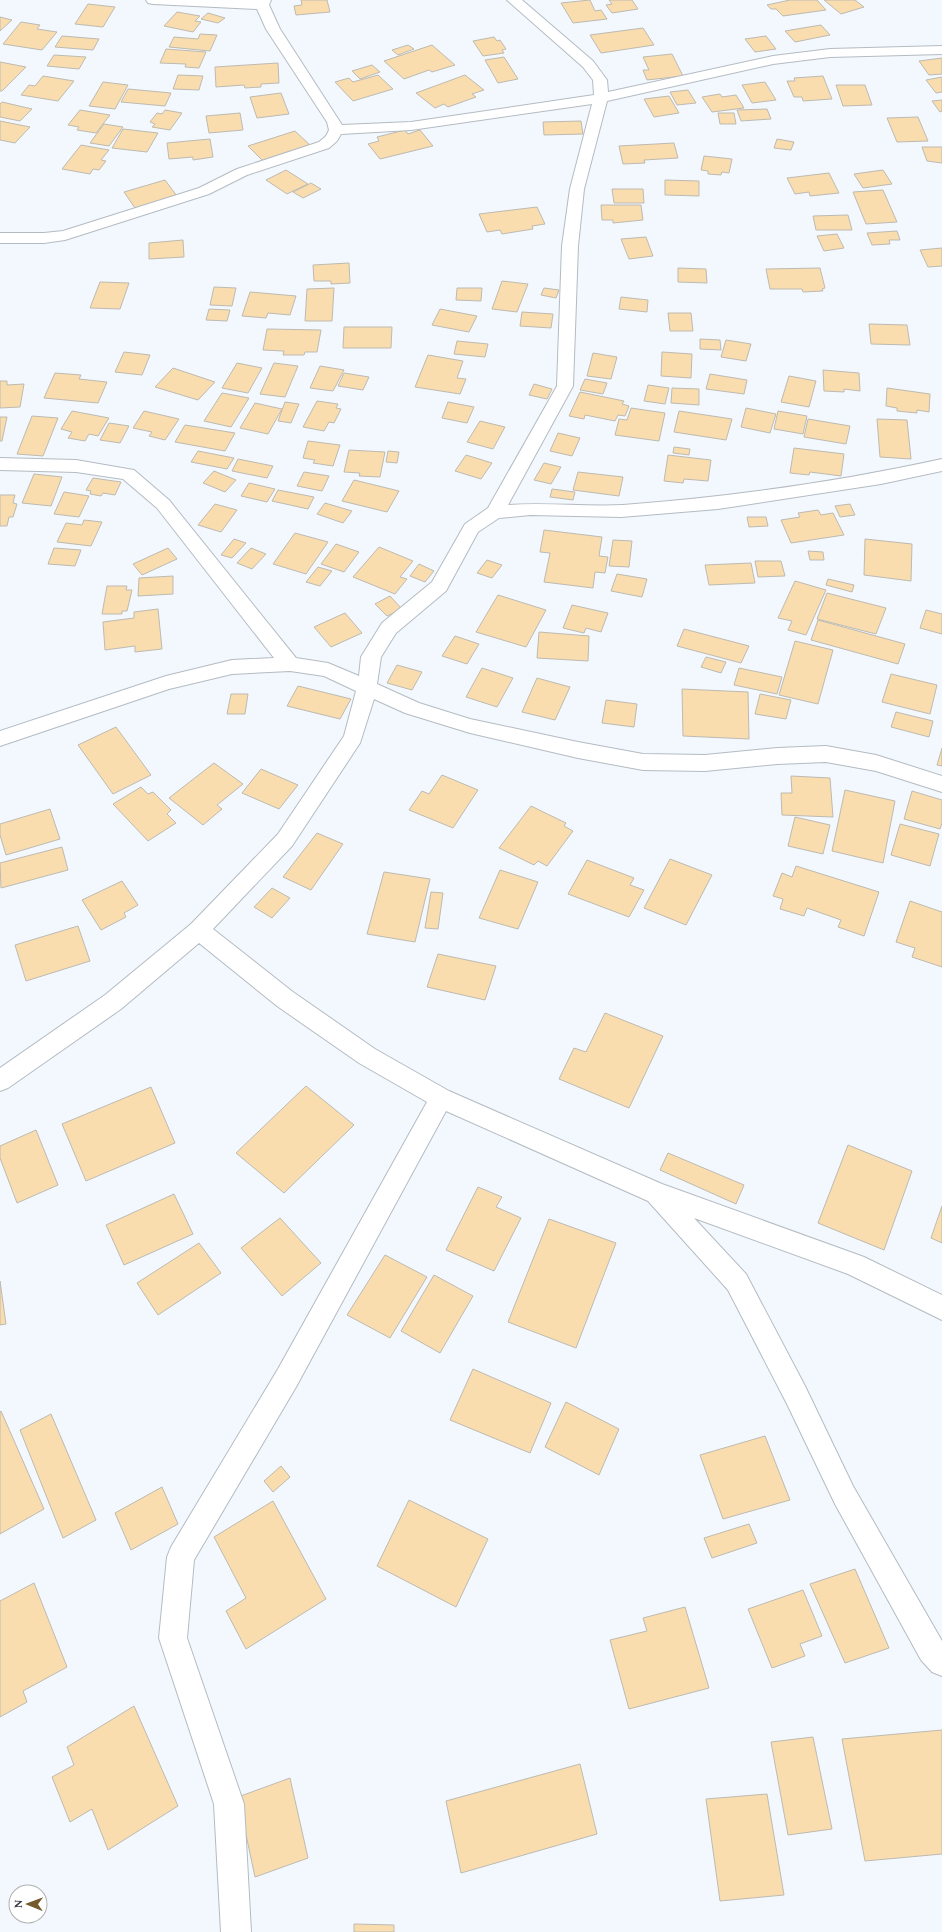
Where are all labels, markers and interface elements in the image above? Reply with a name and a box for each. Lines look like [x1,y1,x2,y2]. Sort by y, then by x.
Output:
north arrow [8,1884,48,1924]
text: N [10,1899,27,1908]

